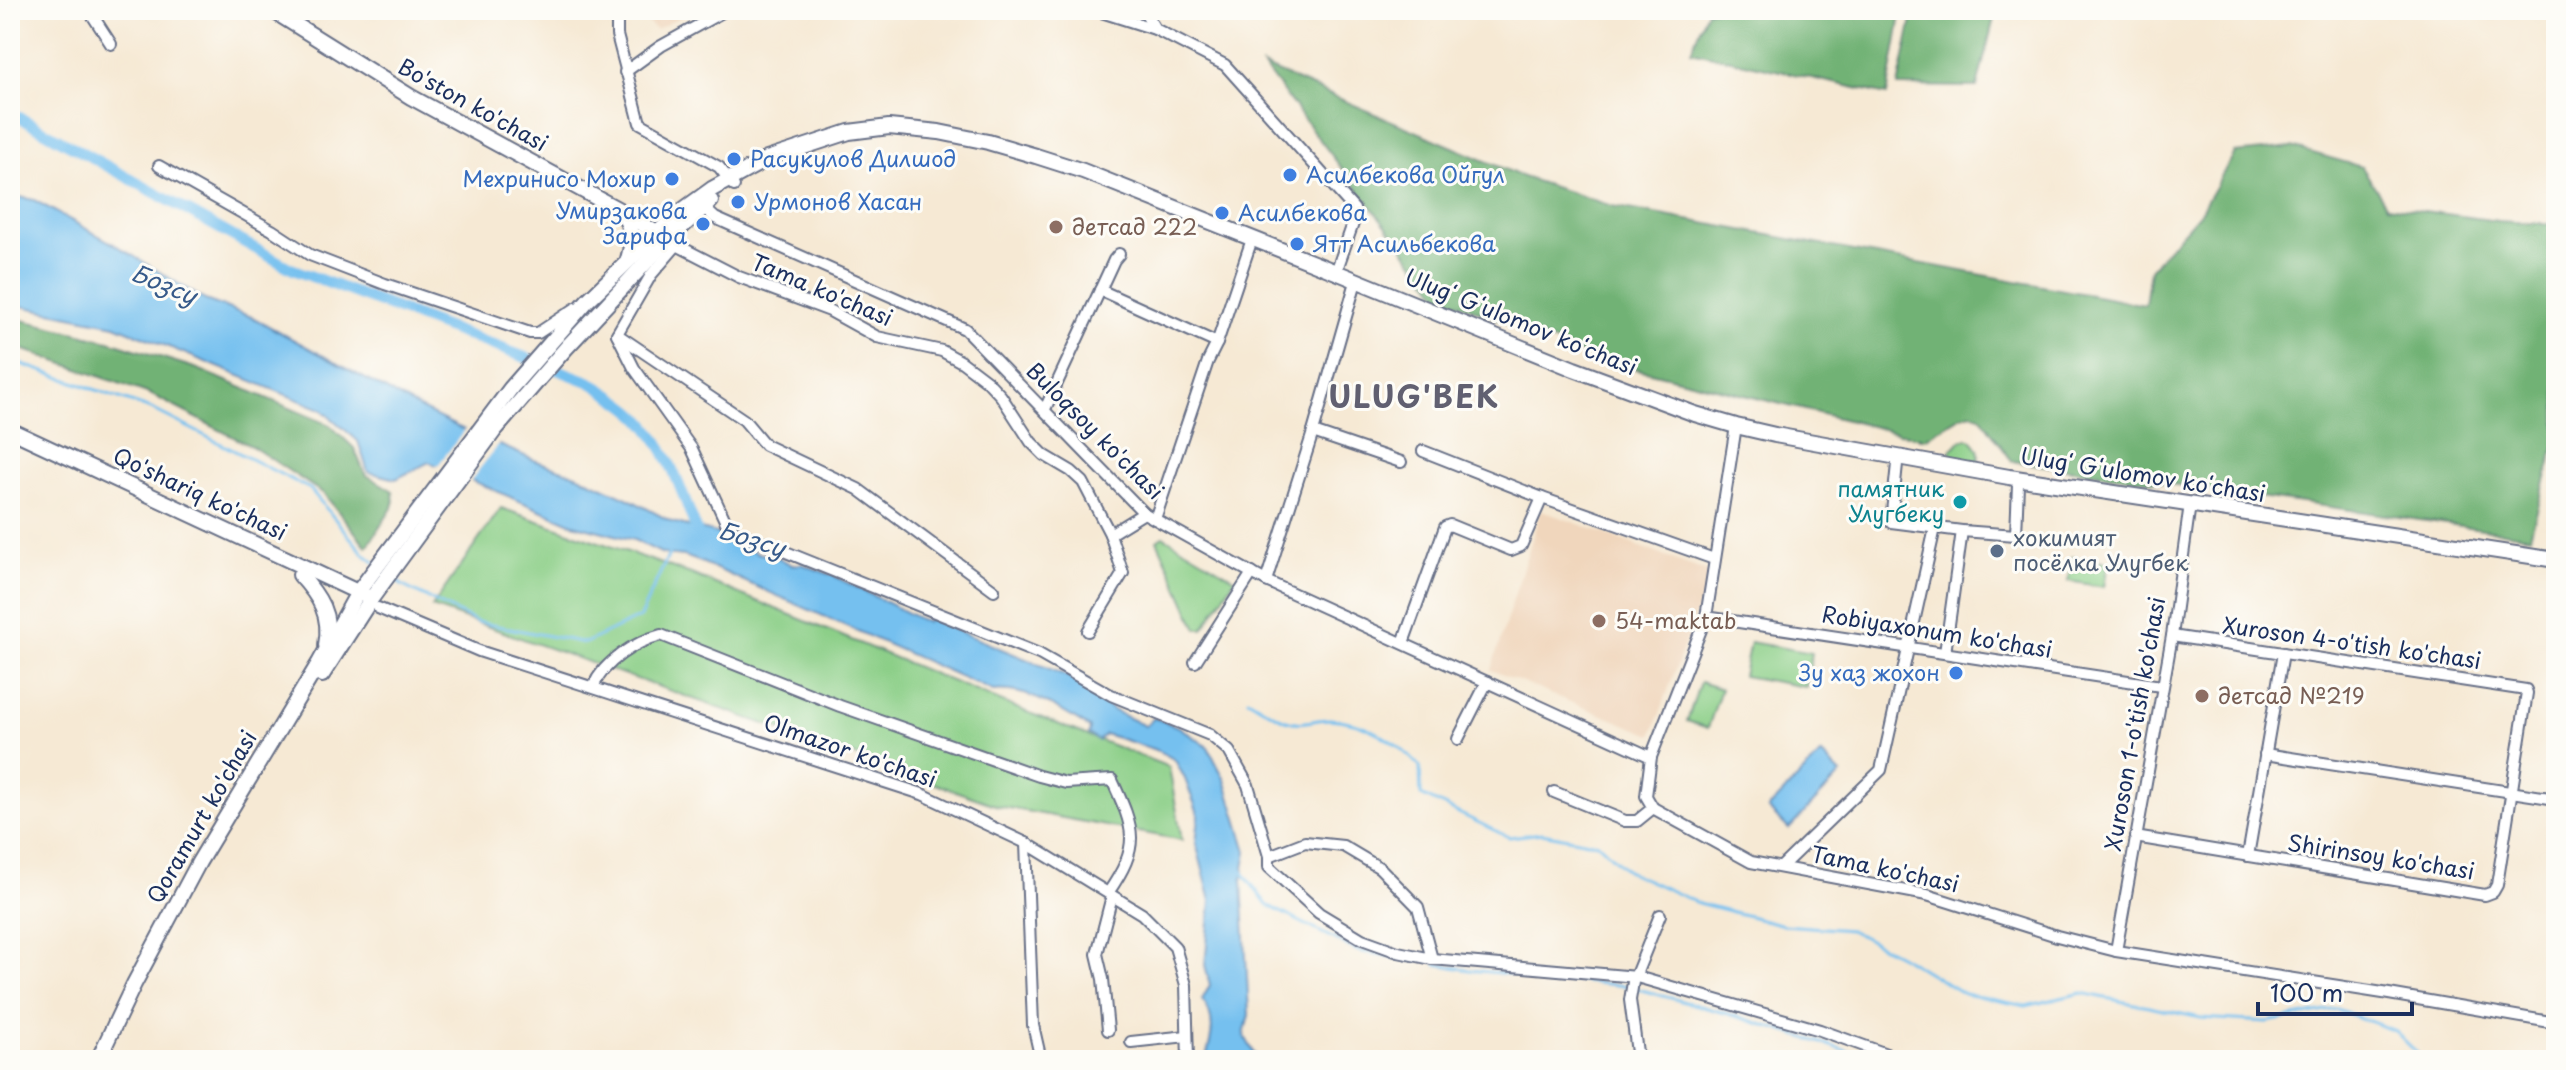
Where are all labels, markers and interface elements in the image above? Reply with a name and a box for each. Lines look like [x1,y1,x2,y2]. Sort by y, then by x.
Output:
street label: Bo'ston ko'chasi [393,49,555,158]
place label: Расукулов Дилшод [750,141,956,174]
marker: Расукулов Дилшод [725,150,743,168]
place label: Асилбекова Ойгул [1306,157,1505,190]
place label: Мехринисо Мохир [463,161,656,194]
marker: Асилбекова Ойгул [1281,166,1299,184]
marker: Мехринисо Мохир [663,170,681,188]
place label: Урмонов Хасан [754,184,922,217]
place label: Умирзакова Зарифа [556,193,687,251]
marker: Урмонов Хасан [729,193,747,211]
place label: Асилбекова [1238,195,1367,228]
marker: Асилбекова [1213,204,1231,222]
place label: детсад 222 [1072,209,1197,242]
marker: Умирзакова Зарифа [694,215,712,233]
marker: детсад 222 [1047,218,1065,236]
place label: Ятт Асильбекова [1312,226,1496,259]
marker: Ятт Асильбекова [1288,235,1306,253]
street label: Tama ko'chasi [747,244,898,333]
water label: Бозсу [127,254,205,313]
street label: Ulugʻ Gʻulomov koʻchasi [1400,259,1643,382]
street label: Buloqsoy ko'chasi [1020,354,1172,506]
district label: ULUG'BEK [1328,373,1500,418]
street label: Qo'shariq ko'chasi [108,438,293,547]
street label: Ulugʻ Gʻulomov koʻchasi [2018,438,2268,509]
place label: памятник Улугбеку [1837,471,1945,529]
marker: памятник Улугбеку [1951,493,1969,511]
water label: Бозсу [715,511,792,566]
place label: хокимият посёлка Улугбек [2013,520,2189,578]
marker: хокимият посёлка Улугбек [1988,542,2006,560]
street label: Хuroson 1-o'tish ko'chasi [2095,594,2172,854]
street label: Robiyaxonum ko'chasi [1820,596,2055,665]
place label: 54-maktab [1615,603,1736,636]
street label: Xuroson 4-o'tish ko'chasi [2221,607,2484,676]
marker: 54-maktab [1590,612,1608,630]
place label: Зу хаз жохон [1799,655,1940,688]
marker: Зу хаз жохон [1947,664,1965,682]
place label: детсад №219 [2218,678,2365,711]
marker: детсад №219 [2193,687,2211,705]
street label: Olmazor ko'chasi [760,705,941,795]
street label: Qoramurt ko'chasi [138,724,264,909]
street label: Shirinsoy ko'chasi [2285,824,2477,887]
street label: Tama ko'chasi [1808,836,1962,899]
scale bar [2258,966,2412,1016]
text: 100 m [2270,974,2343,1010]

